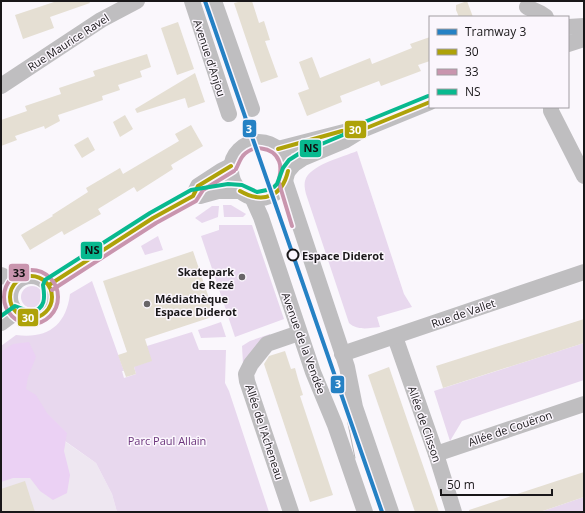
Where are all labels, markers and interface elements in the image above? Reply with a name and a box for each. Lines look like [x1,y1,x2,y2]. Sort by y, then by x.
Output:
street label: Rue Maurice Ravel [24,10,112,74]
legend [429,16,569,108]
street label: Avenue d'Anjou [190,18,230,98]
text: Tramway 3 [465,23,526,40]
text: 30 [465,43,479,60]
text: 33 [465,63,479,80]
text: NS [465,83,481,100]
line badge: 3 [242,119,257,138]
line badge: 30 [344,120,367,139]
text: 3 [246,121,252,136]
text: 30 [349,122,361,137]
line badge: NS [299,139,322,158]
text: NS [303,140,319,155]
line badge: NS [80,241,103,260]
text: NS [84,242,100,257]
marker: Espace Diderot [286,248,300,262]
place label: Espace Diderot [302,248,384,263]
line badge: 33 [8,263,30,282]
place label: Skatepark de Rezé [178,264,234,292]
text: 33 [13,265,25,280]
marker: Skatepark de Rezé [237,272,247,282]
street label: Avenue de la Vendée [279,290,329,396]
place label: Médiathèque Espace Diderot [155,291,237,319]
street label: Rue de Vallet [429,295,497,331]
marker: Médiathèque Espace Diderot [142,299,152,309]
line badge: 30 [17,308,39,327]
text: 30 [22,310,34,325]
line badge: 3 [330,375,345,394]
text: 3 [335,376,341,391]
street label: Allée de l'Acheneau [242,382,288,482]
street label: Allée de Clisson [405,384,445,464]
street label: Allée de Couëron [466,407,554,449]
park label: Parc Paul Allain [128,433,206,448]
scale bar [441,471,552,497]
text: 50 m [447,476,475,493]

